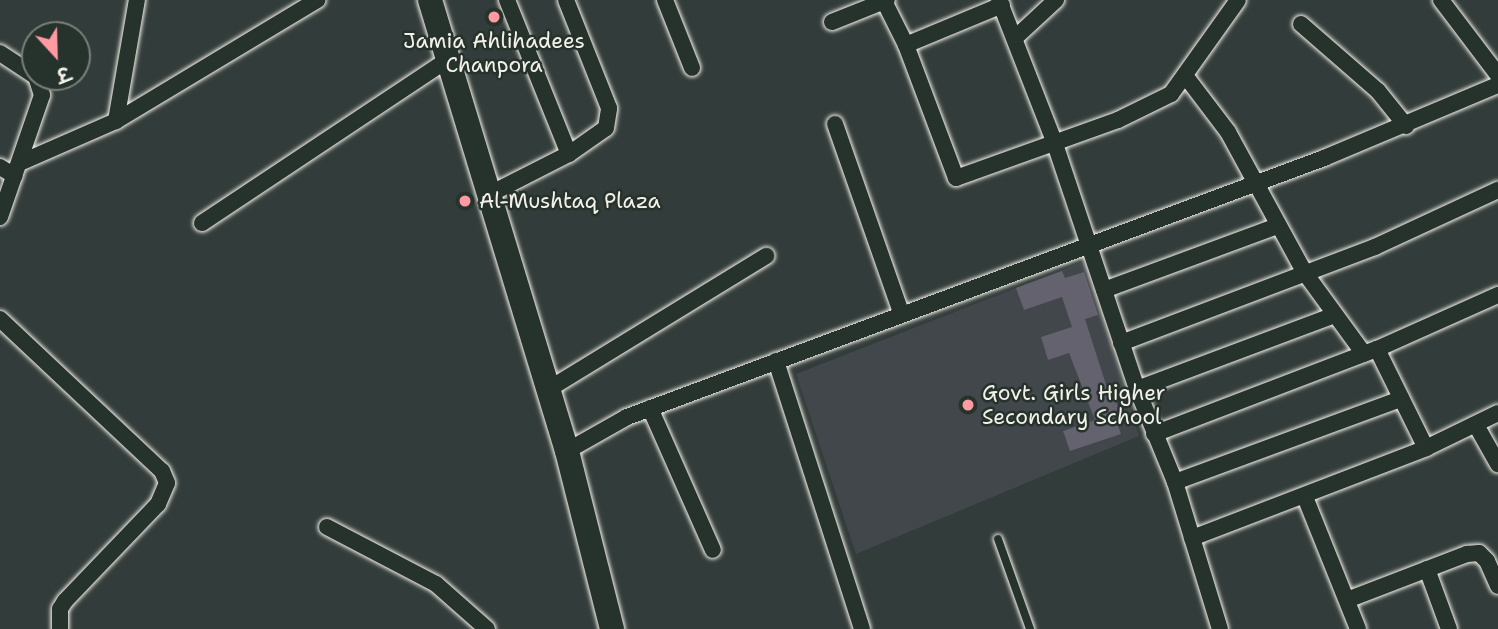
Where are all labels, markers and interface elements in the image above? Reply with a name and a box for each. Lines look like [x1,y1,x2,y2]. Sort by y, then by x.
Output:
marker: Jamia Ahlihadees Chanpora [486,9,502,25]
north arrow [21,21,91,91]
place label: Jamia Ahlihadees Chanpora [403,28,585,78]
text: उ [53,60,74,88]
place label: Al-Mushtaq Plaza [479,188,661,214]
marker: Al-Mushtaq Plaza [457,193,473,209]
place label: Govt. Girls Higher Secondary School [982,380,1166,430]
marker: Govt. Girls Higher Secondary School [960,397,976,413]

